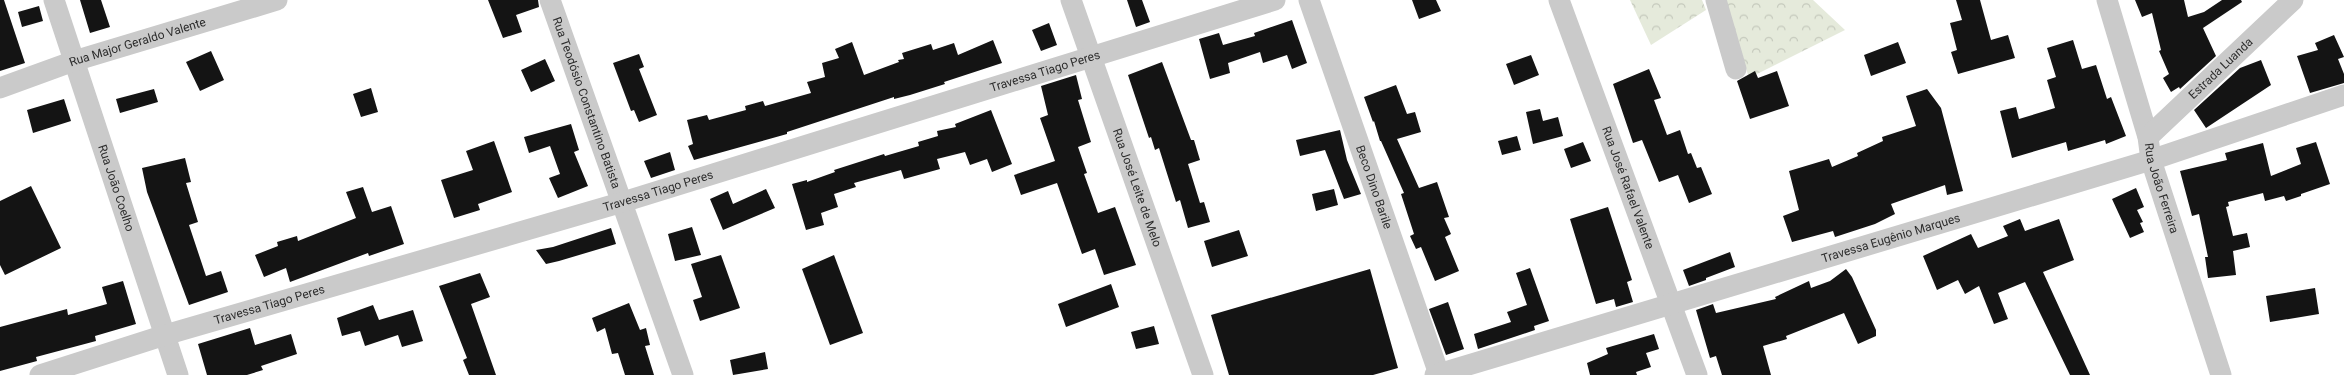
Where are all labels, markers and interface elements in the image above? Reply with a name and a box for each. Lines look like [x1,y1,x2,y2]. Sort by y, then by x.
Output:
street label: Rua Major Geraldo Valente [67,15,207,69]
street label: Rua Teodósio Constantino Batista [550,15,623,190]
street label: Estrada Luanda [2186,35,2256,102]
street label: Travessa Tiago Peres [988,48,1102,95]
street label: Rua José Rafael Valente [1599,124,1657,251]
street label: Rua José Leite de Melo [1110,127,1164,249]
street label: Rua João Ferreira [2142,142,2181,235]
street label: Rua João Coelho [95,143,137,233]
street label: Beco Dino Barile [1353,143,1395,231]
street label: Travessa Tiago Peres [601,167,715,214]
street label: Travessa Eugênio Marques [1820,211,1962,266]
street label: Travessa Tiago Peres [213,282,326,327]

